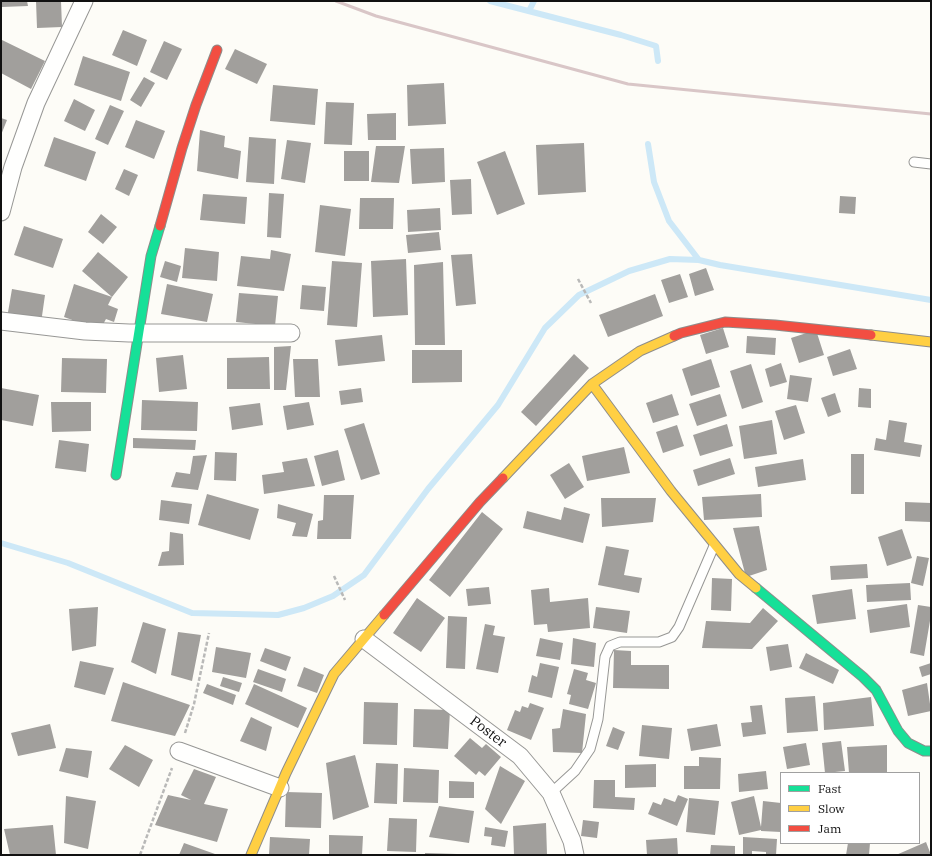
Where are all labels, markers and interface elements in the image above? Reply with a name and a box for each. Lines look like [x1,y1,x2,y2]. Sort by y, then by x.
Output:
street label: Poster [466,713,510,751]
legend [780,772,920,844]
text: Fast [818,781,842,796]
text: Slow [818,801,845,816]
text: Jam [818,821,841,836]

